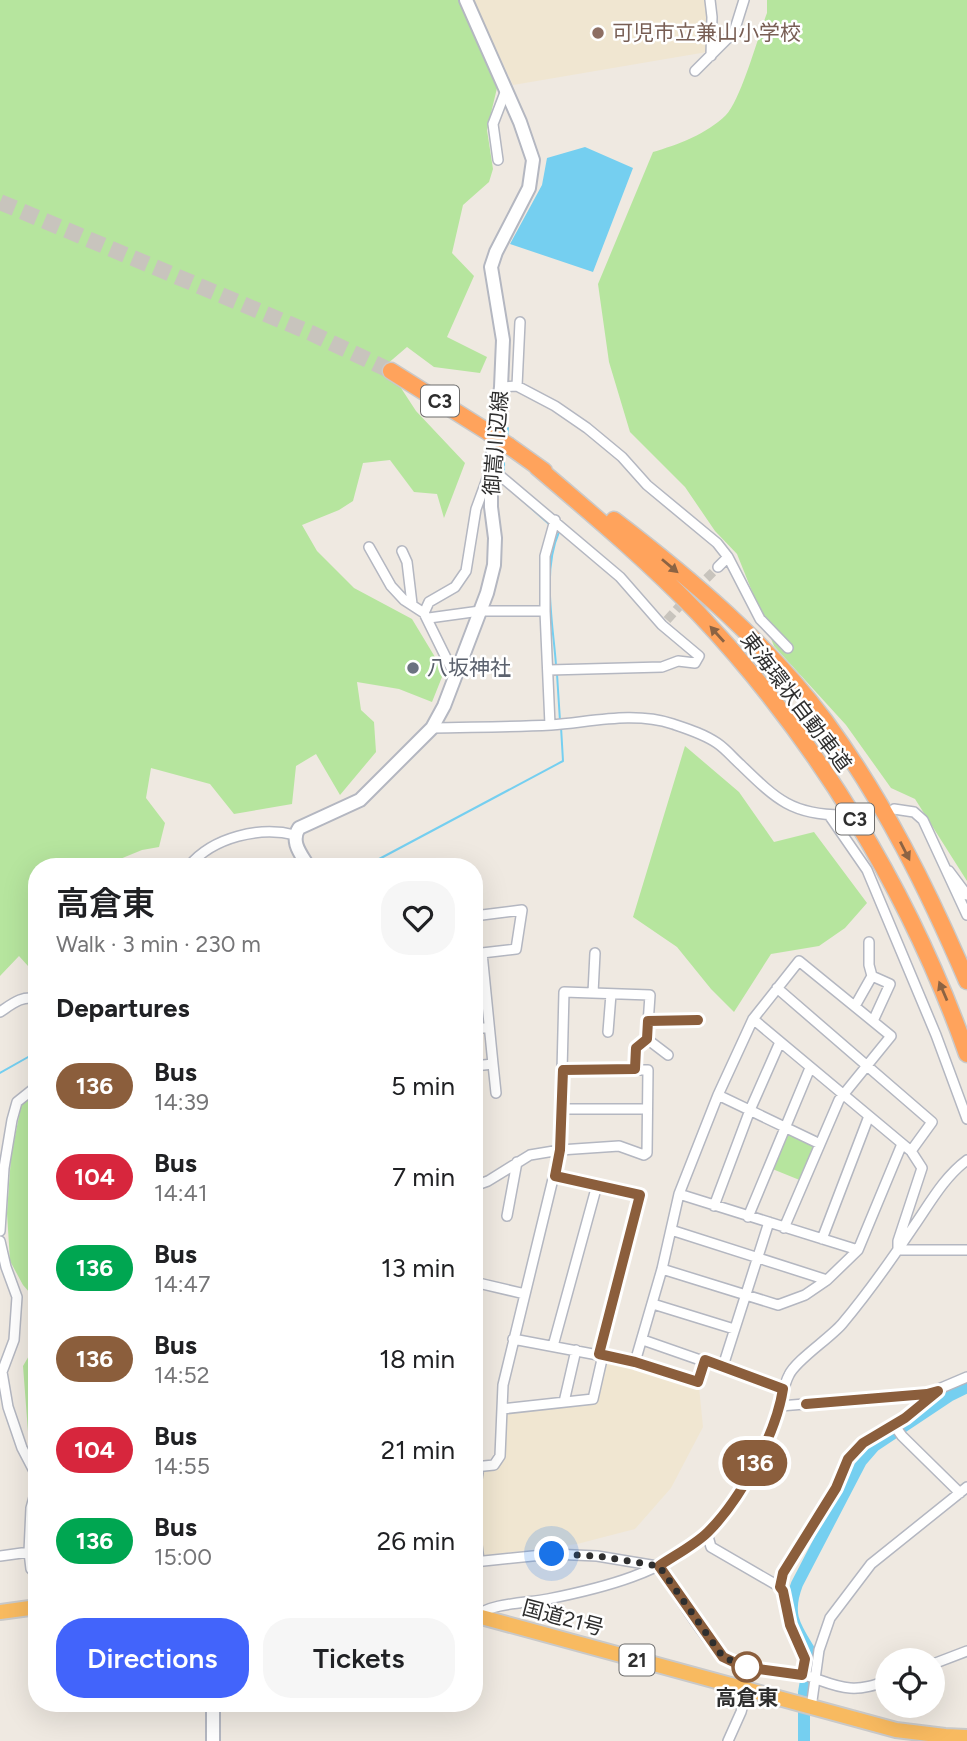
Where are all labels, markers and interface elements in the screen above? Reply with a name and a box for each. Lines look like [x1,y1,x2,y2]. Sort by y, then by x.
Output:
place label: 可児市立兼山小学校 [612,20,801,45]
marker: 可児市立兼山小学校 [590,25,606,41]
road number: C3 [421,386,459,416]
street label: 御嵩川辺線 [478,390,513,496]
one-way arrow [662,558,679,573]
one-way arrow [710,626,726,643]
street label: 東海環状自動車道 [736,627,857,776]
place label: 八坂神社 [427,655,511,680]
marker: 八坂神社 [405,660,421,676]
road number: C3 [836,804,874,834]
one-way arrow [899,842,911,862]
button: heart [381,881,455,955]
text: 高倉東 [56,884,155,923]
text: Walk · 3 min · 230 m [56,930,261,958]
one-way arrow [937,980,948,1001]
text: Departures [56,992,190,1024]
text: Bus [154,1056,197,1088]
text: 5 min [391,1070,455,1102]
text: 136 [76,1071,113,1100]
text: 14:39 [154,1088,209,1116]
text: Bus [154,1147,197,1179]
text: 7 min [392,1161,455,1193]
text: 104 [74,1162,115,1191]
text: 14:41 [154,1179,207,1207]
text: Bus [154,1238,197,1270]
text: 13 min [381,1252,455,1284]
text: 136 [76,1253,113,1282]
text: 14:47 [154,1270,210,1298]
text: Bus [154,1329,197,1361]
text: 18 min [379,1343,455,1375]
text: 136 [76,1344,113,1373]
text: 14:52 [154,1361,210,1389]
text: Bus [154,1420,197,1452]
text: 21 min [381,1434,455,1466]
text: 104 [74,1435,115,1464]
line badge: 136 [715,1440,795,1486]
text: 136 [736,1448,774,1477]
text: 14:55 [154,1452,210,1480]
text: Bus [154,1511,197,1543]
text: 26 min [377,1525,455,1557]
text: 136 [76,1526,113,1555]
your location [534,1536,569,1571]
text: 15:00 [154,1543,212,1571]
street label: 国道21号 [520,1595,607,1640]
button: Directions [56,1618,249,1698]
button: Tickets [263,1618,455,1698]
road number: 21 [620,1644,654,1676]
map controls [875,1648,945,1718]
button: locate [875,1648,945,1718]
marker: 高倉東 [732,1652,762,1682]
place label: 高倉東 [716,1685,779,1710]

